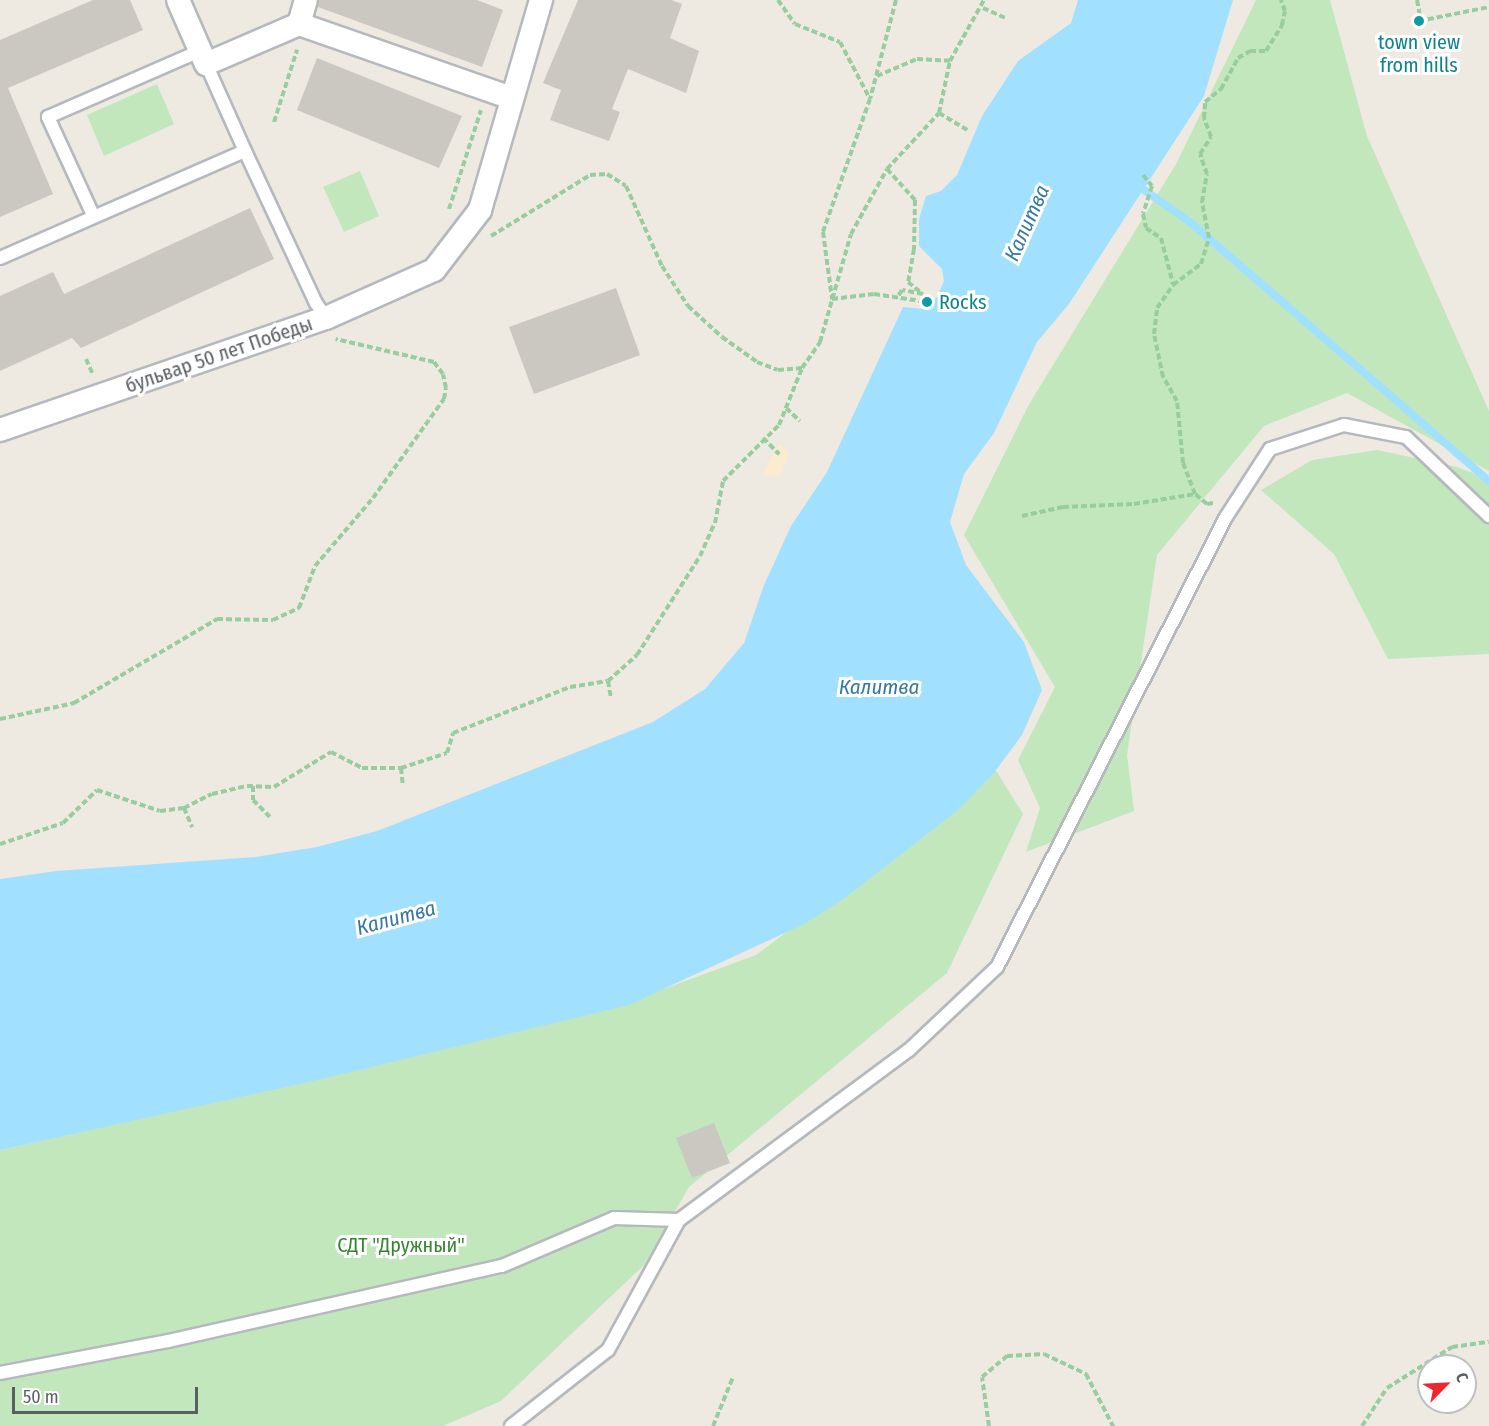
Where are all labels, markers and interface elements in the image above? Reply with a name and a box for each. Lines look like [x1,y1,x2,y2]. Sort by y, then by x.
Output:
marker: town view from hills [1412,14,1426,28]
place label: town view from hills [1378,30,1460,77]
water label: Калитва [999,181,1055,265]
place label: Rocks [939,290,986,314]
marker: Rocks [920,295,934,309]
street label: бульвар 50 лет Победы [122,312,316,398]
water label: Калитва [839,674,919,700]
water label: Калитва [354,895,438,941]
park label: СДТ "Дружный" [337,1233,465,1257]
north arrow [1417,1354,1477,1414]
text: С [1452,1370,1472,1385]
scale bar [15,1375,201,1413]
text: 50 m [23,1386,59,1408]

